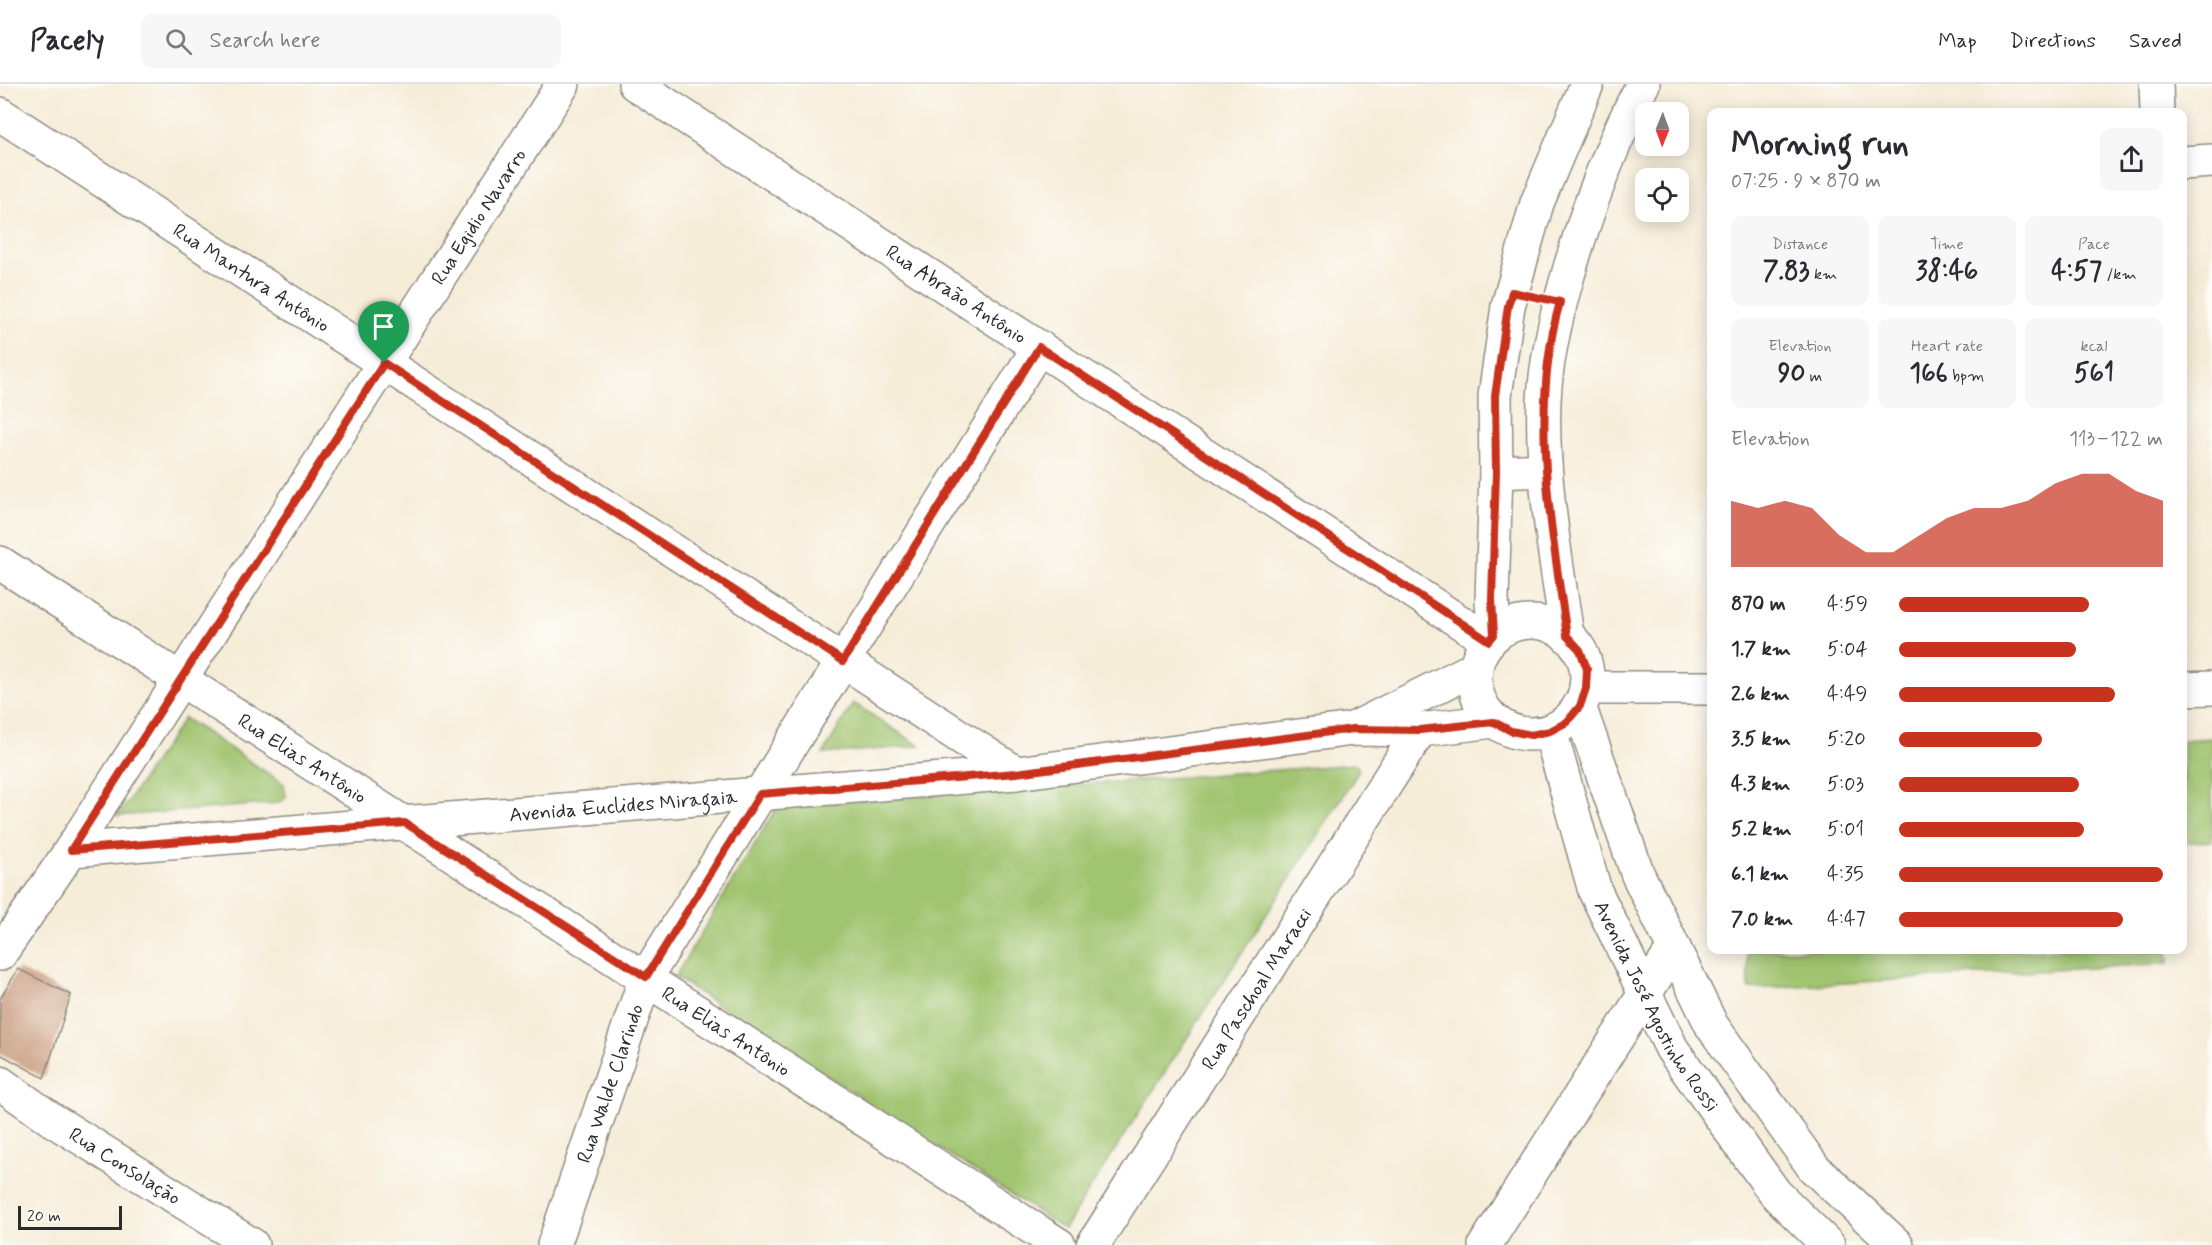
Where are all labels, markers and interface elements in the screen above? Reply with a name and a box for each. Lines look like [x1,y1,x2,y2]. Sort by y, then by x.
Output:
search box [141,14,561,68]
text: Pacely [30,23,105,60]
icon: search [162,25,195,58]
text: Search here [210,27,320,55]
text: Map [1938,27,1977,55]
text: Directions [2010,27,2096,55]
text: Saved [2129,27,2182,55]
north arrow [1635,102,1689,156]
map controls [1635,102,1689,222]
text: Morning run [1731,123,1909,167]
button: share [2100,128,2163,191]
street label: Rua Egidio Navarro [425,144,533,291]
button: locate [1635,168,1689,222]
text: 07:25 · 9 × 870 m [1731,168,1881,195]
street label: Rua Mantura Antônio [167,218,335,339]
text: Distance [1772,234,1828,255]
text: Time [1930,234,1964,255]
text: Pace [2078,234,2110,255]
street label: Rua Abraão Antônio [880,239,1031,351]
text: 7.83 [1763,255,1810,289]
text: 38:46 [1916,255,1978,289]
text: 4:57 [2051,255,2102,289]
text: km [1810,264,1837,285]
text: /km [2102,264,2137,285]
pin [358,301,409,363]
icon: arrive [367,310,400,343]
text: Elevation [1769,336,1832,357]
text: Heart rate [1911,336,1983,357]
text: kcal [2081,336,2107,357]
text: 90 [1778,357,1805,391]
text: 166 [1910,357,1948,391]
text: 561 [2074,357,2114,391]
text: m [1805,366,1822,387]
text: bpm [1948,366,1984,387]
text: Elevation [1731,426,1810,453]
text: 113–122 m [2069,426,2163,453]
text: 870 m [1731,591,1786,618]
text: 4:59 [1827,591,1868,618]
text: 1.7 km [1731,636,1791,663]
text: 5:04 [1827,636,1868,663]
text: 2.6 km [1731,681,1790,708]
text: 4:49 [1827,681,1868,708]
street label: Rua Elias Antônio [232,708,371,811]
text: 3.5 km [1731,726,1791,753]
text: 5:20 [1827,726,1866,753]
text: 4.3 km [1731,771,1790,798]
text: 5:03 [1827,771,1864,798]
street label: Avenida Euclides Miragaia [508,784,739,829]
text: 5.2 km [1731,816,1792,843]
text: 5:01 [1827,816,1864,843]
text: 6.1 km [1731,861,1789,888]
text: 4:35 [1827,861,1864,888]
street label: Avenida José Agostinho Rossi [1587,896,1725,1118]
street label: Rua Paschoal Maracci [1196,903,1319,1075]
text: 7.0 km [1731,906,1793,933]
text: 4:47 [1827,906,1866,933]
street label: Rua Elias Antônio [656,981,795,1084]
street label: Rua Walde Clarindo [571,1001,651,1167]
street label: Rua Consolação [63,1122,185,1212]
scale bar [18,1203,122,1230]
text: 20 m [27,1206,61,1227]

